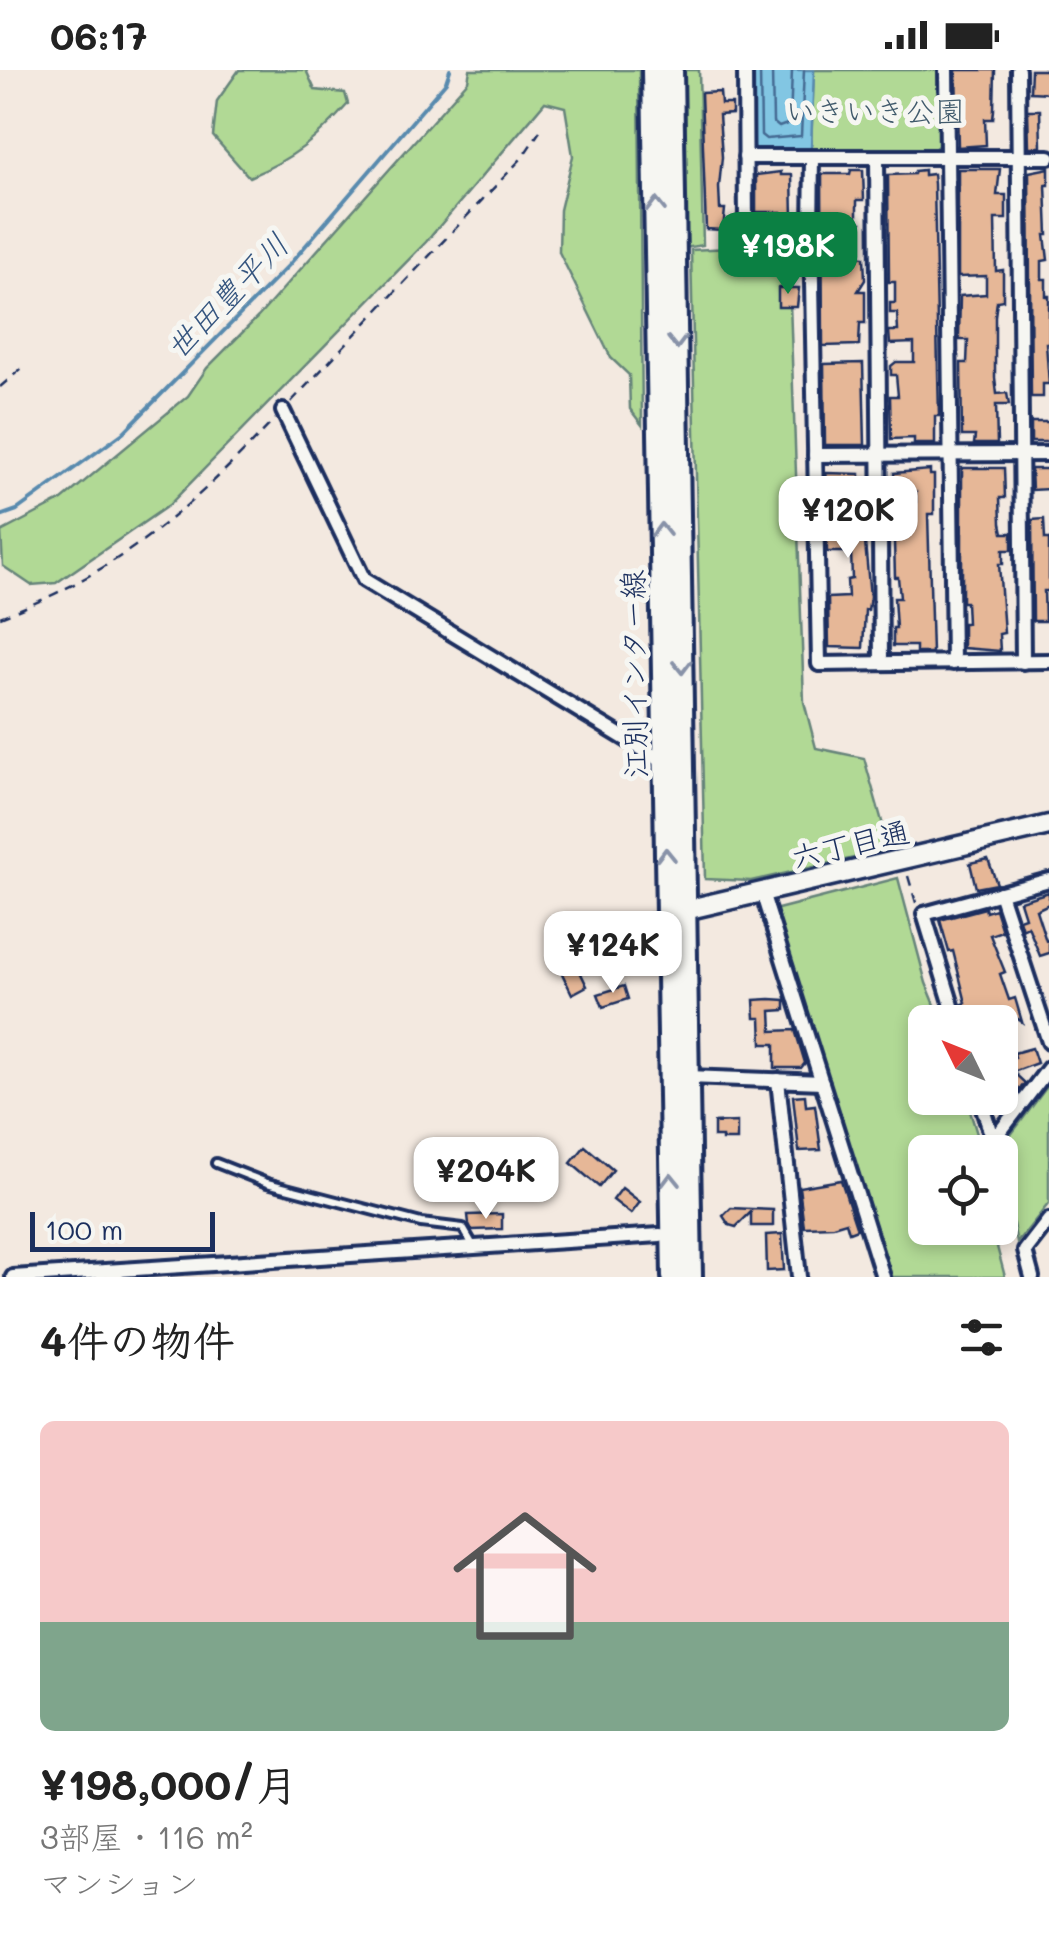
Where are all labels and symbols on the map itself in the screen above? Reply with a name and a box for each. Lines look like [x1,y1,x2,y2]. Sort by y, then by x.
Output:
park label: いきいき公園 [785,90,965,130]
one-way arrow [645,196,666,212]
pin: ¥198K [718,212,858,297]
water label: 世田豊平川 [155,223,297,367]
one-way arrow [666,335,687,351]
pin: ¥120K [778,476,918,561]
one-way arrow [650,521,672,536]
street label: 江別インター線 [611,569,655,779]
one-way arrow [671,660,693,676]
street label: 六丁目通 [787,810,913,876]
one-way arrow [655,846,676,862]
pin: ¥124K [543,911,683,996]
north arrow [908,1005,1018,1115]
pin: ¥204K [416,1137,556,1222]
one-way arrow [660,1171,682,1186]
scale bar [30,1207,215,1252]

